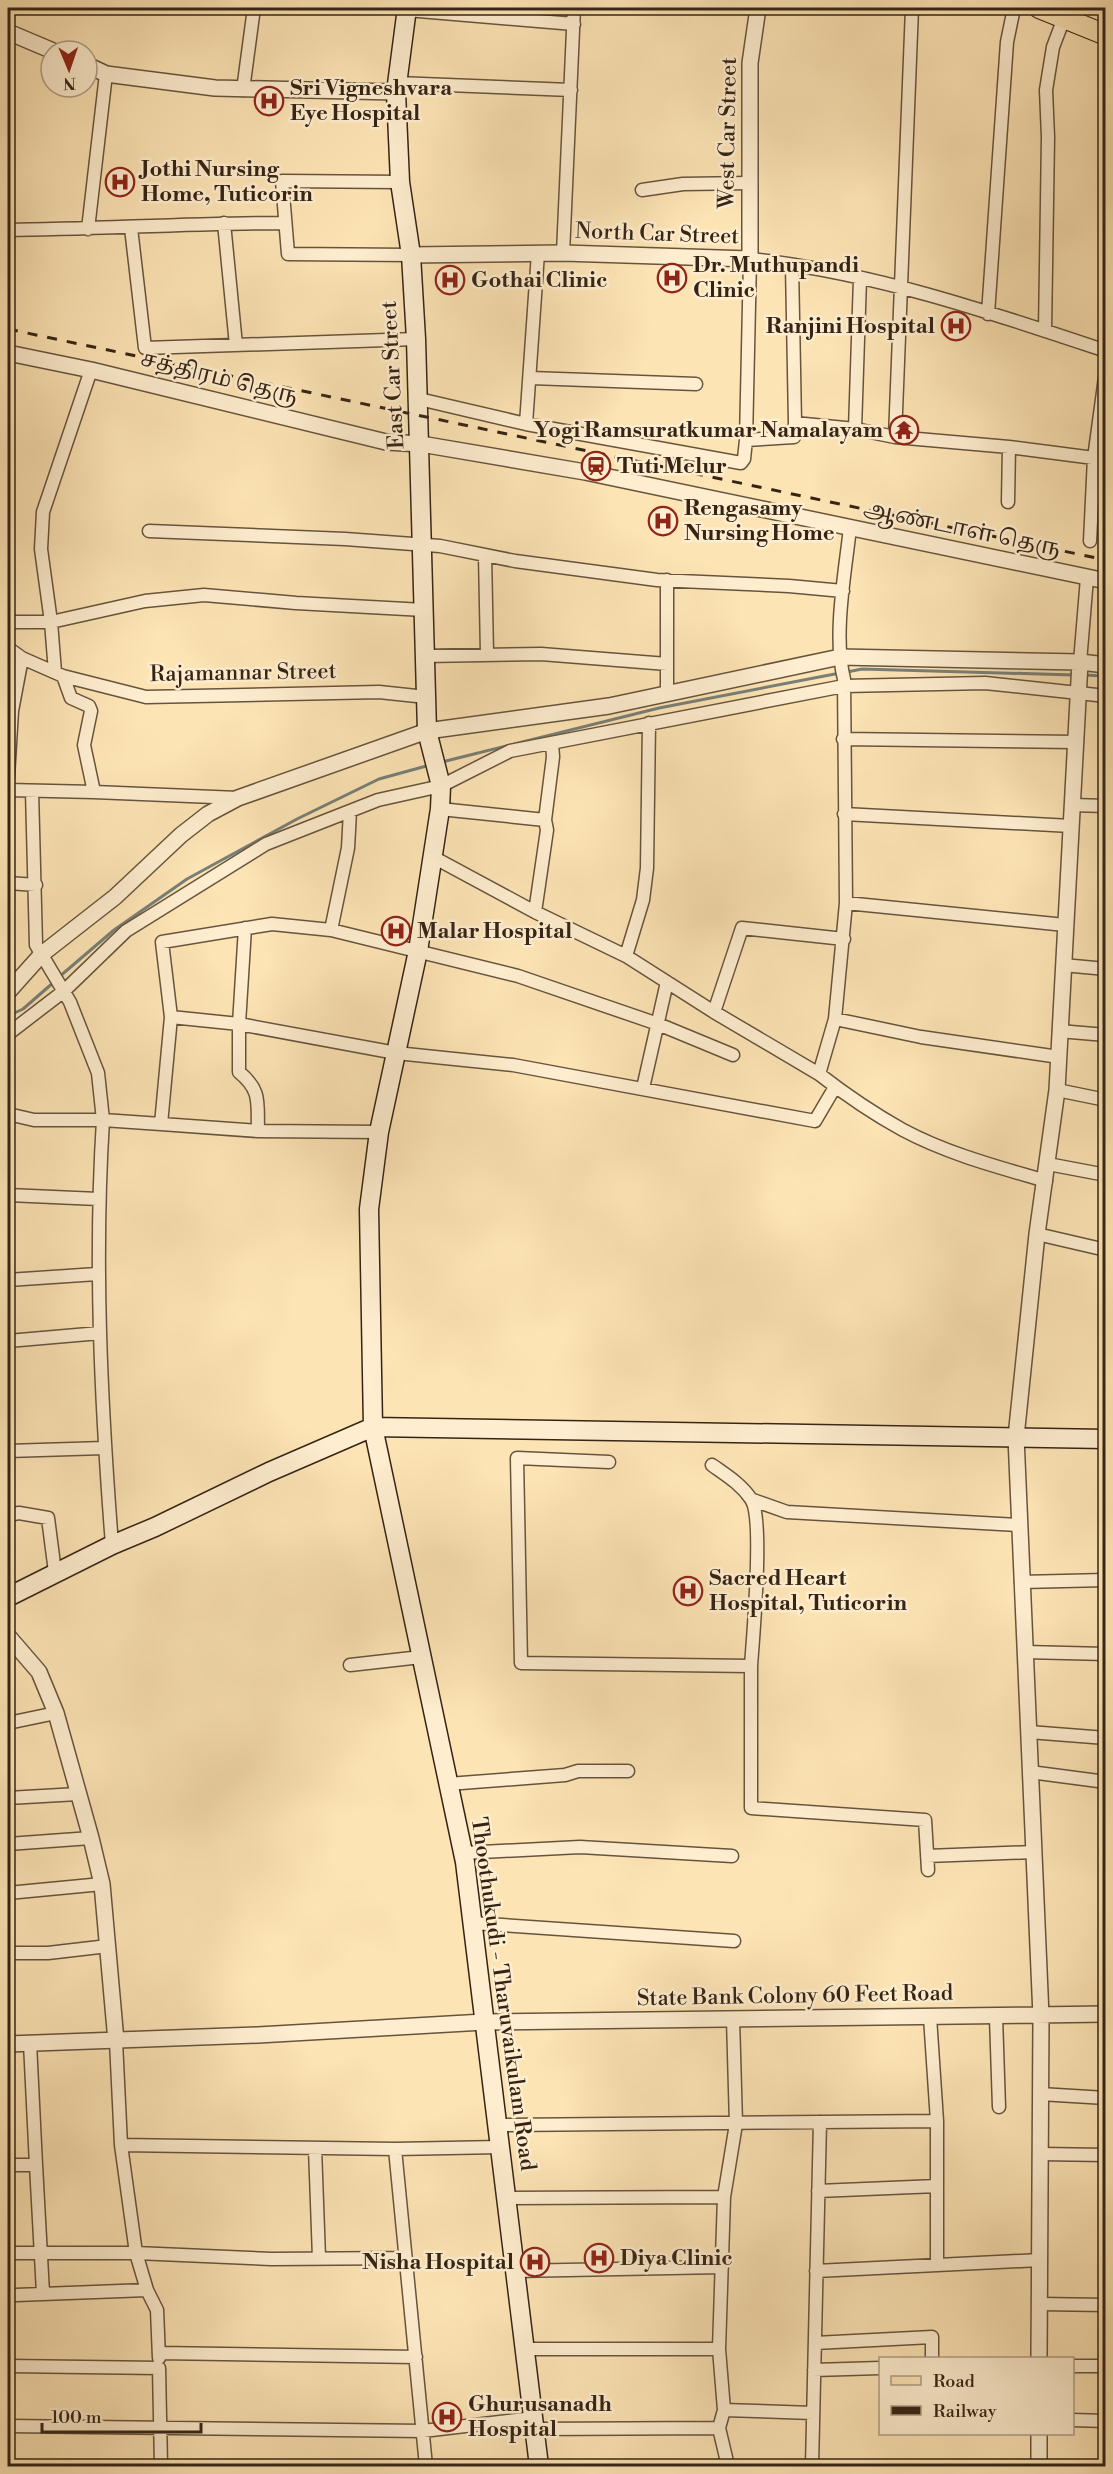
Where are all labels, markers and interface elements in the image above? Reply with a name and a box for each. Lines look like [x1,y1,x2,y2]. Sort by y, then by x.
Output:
north arrow [39,39,99,99]
street label: West Car Street [713,57,743,210]
text: N [62,73,76,93]
place label: Sri Vigneshvara Eye Hospital [290,75,453,127]
hospital icon: Sri Vigneshvara Eye Hospital [253,85,285,117]
place label: Jothi Nursing Home, Tuticorin [138,156,313,208]
hospital icon: Jothi Nursing Home, Tuticorin [104,166,136,198]
street label: North Car Street [574,218,740,250]
place label: Dr. Muthupandi Clinic [693,252,859,304]
hospital icon: Dr. Muthupandi Clinic [656,262,688,294]
hospital icon: Gothai Clinic [434,264,466,296]
place label: Gothai Clinic [471,267,608,294]
street label: East Car Street [376,300,410,450]
hospital icon: Ranjini Hospital [940,310,972,342]
place label: Ranjini Hospital [766,313,935,340]
street label: சத்திரம் தெரு [138,345,300,411]
temple icon: Yogi Ramsuratkumar Namalayam [888,414,920,446]
place label: Yogi Ramsuratkumar Namalayam [533,417,883,444]
station icon: Tuti Melur [580,450,612,482]
place label: Tuti Melur [617,453,727,480]
place label: Rengasamy Nursing Home [684,495,835,547]
street label: ஆண்டாள் தெரு [860,495,1063,567]
hospital icon: Rengasamy Nursing Home [647,505,679,537]
street label: Rajamannar Street [149,658,337,688]
hospital icon: Malar Hospital [380,915,412,947]
place label: Malar Hospital [417,918,572,945]
place label: Sacred Heart Hospital, Tuticorin [709,1565,907,1617]
hospital icon: Sacred Heart Hospital, Tuticorin [672,1575,704,1607]
street label: Thoothukudi - Tharuvaikulam Road [465,1815,541,2173]
street label: State Bank Colony 60 Feet Road [637,1980,954,2012]
hospital icon: Diya Clinic [583,2242,615,2274]
place label: Diya Clinic [620,2245,733,2272]
hospital icon: Nisha Hospital [519,2246,551,2278]
place label: Nisha Hospital [362,2249,514,2276]
legend [879,2357,1074,2435]
text: Road [933,2370,976,2393]
place label: Ghurusanadh Hospital [468,2391,612,2443]
scale bar [42,2396,201,2434]
text: Railway [933,2400,997,2423]
hospital icon: Ghurusanadh Hospital [431,2401,463,2433]
text: 100 m [51,2406,102,2429]

